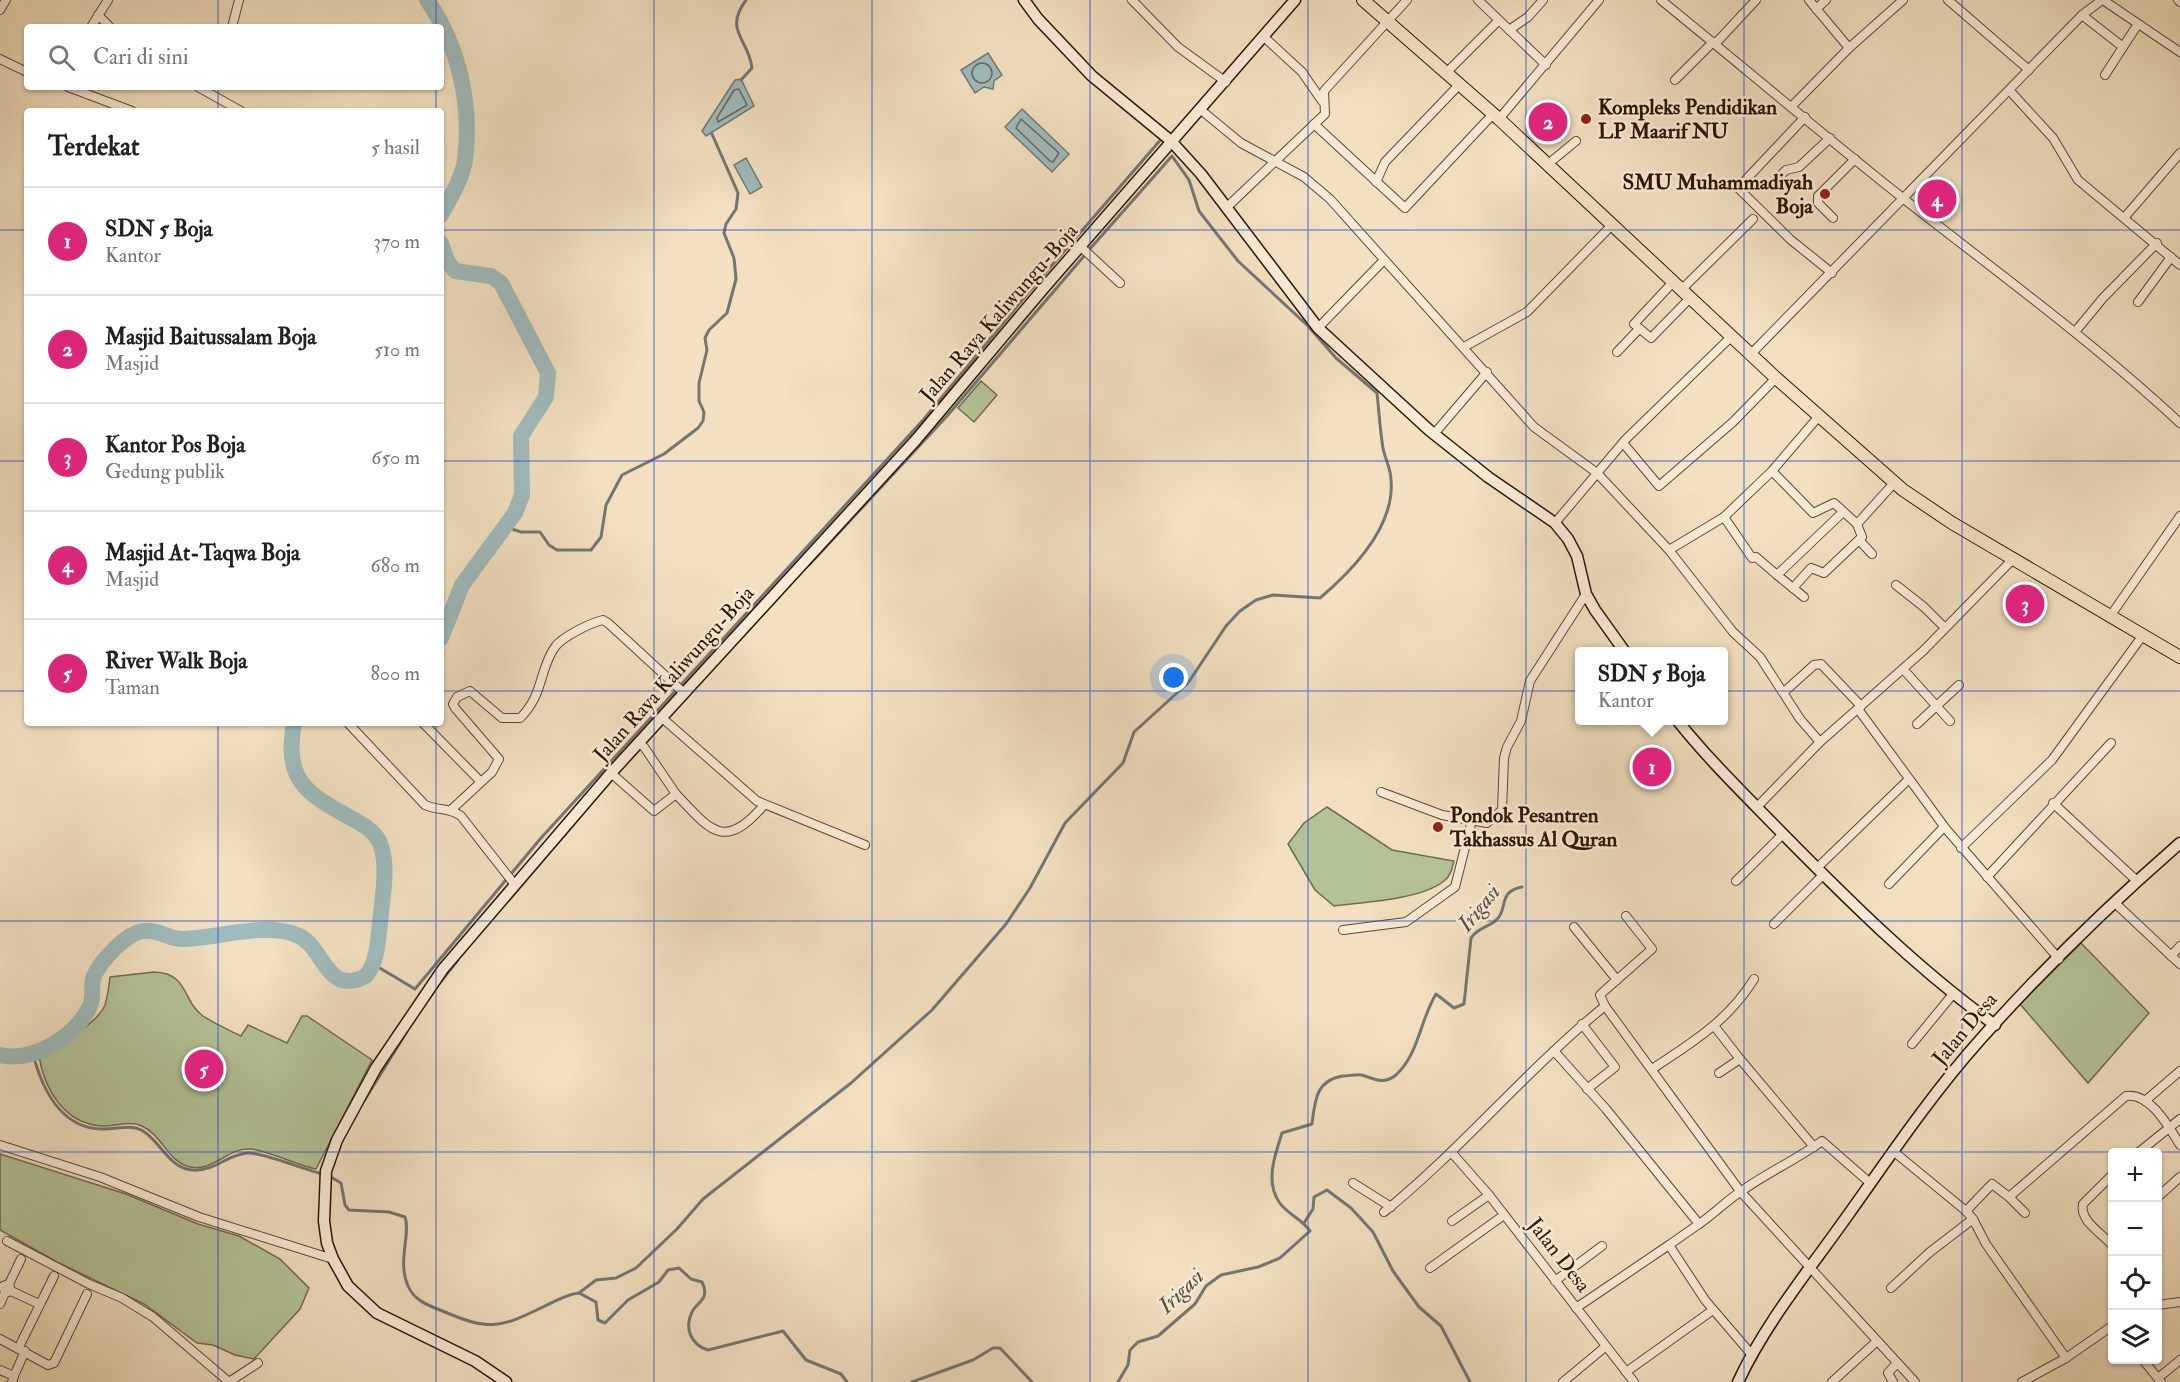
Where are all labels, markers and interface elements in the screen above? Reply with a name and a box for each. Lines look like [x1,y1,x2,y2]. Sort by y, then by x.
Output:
search box [24,24,444,90]
icon: search [45,41,78,74]
text: Cari di sini [93,43,189,71]
place label: Kompleks Pendidikan LP Maarif NU [1598,94,1777,145]
pin: 2 [1528,100,1568,144]
marker: Kompleks Pendidikan LP Maarif NU [1579,112,1593,126]
text: Terdekat [48,131,139,163]
text: 5 hasil [371,135,420,160]
place label: SMU Muhammadiyah Boja [1623,169,1814,220]
pin: 4 [1918,176,1956,222]
marker: SMU Muhammadiyah Boja [1818,187,1832,201]
text: SDN 5 Boja [105,215,213,243]
street label: Jalan Raya Kaliwungu-Boja [913,218,1084,409]
text: 1 [64,229,71,254]
text: 370 m [373,229,420,254]
text: Kantor [105,243,161,268]
text: Masjid Baitussalam Boja [105,323,316,351]
text: 2 [62,337,73,362]
text: 510 m [374,337,420,362]
text: Masjid [105,351,159,376]
text: Kantor Pos Boja [105,431,245,459]
text: 3 [64,445,71,470]
text: 650 m [371,445,420,470]
text: Gedung publik [105,459,225,484]
text: Masjid At-Taqwa Boja [105,539,300,567]
text: 4 [62,553,73,578]
text: 680 m [371,553,420,578]
text: Masjid [105,567,159,592]
street label: Jalan Raya Kaliwungu-Boja [587,580,761,769]
pin: 3 [2006,582,2044,626]
text: River Walk Boja [105,647,247,675]
popup [1575,647,1728,725]
text: SDN 5 Boja [1598,660,1705,688]
text: 5 [63,661,72,686]
text: 800 m [370,661,420,686]
your location [1159,663,1188,692]
text: Taman [105,675,160,700]
text: Kantor [1598,688,1654,713]
pin: 1 [1632,744,1672,789]
place label: Pondok Pesantren Takhassus Al Quran [1449,802,1618,853]
marker: Pondok Pesantren Takhassus Al Quran [1431,820,1445,834]
water label: Irigasi [1451,879,1507,938]
street label: Jalan Desa [1926,986,2004,1072]
pin: 5 [184,1046,224,1092]
map controls [2108,1148,2162,1364]
button: + [2108,1148,2162,1202]
button: − [2108,1202,2162,1256]
street label: Jalan Desa [1521,1211,1597,1298]
button: locate [2108,1256,2162,1310]
water label: Irigasi [1152,1263,1210,1320]
button: layers [2108,1310,2162,1364]

